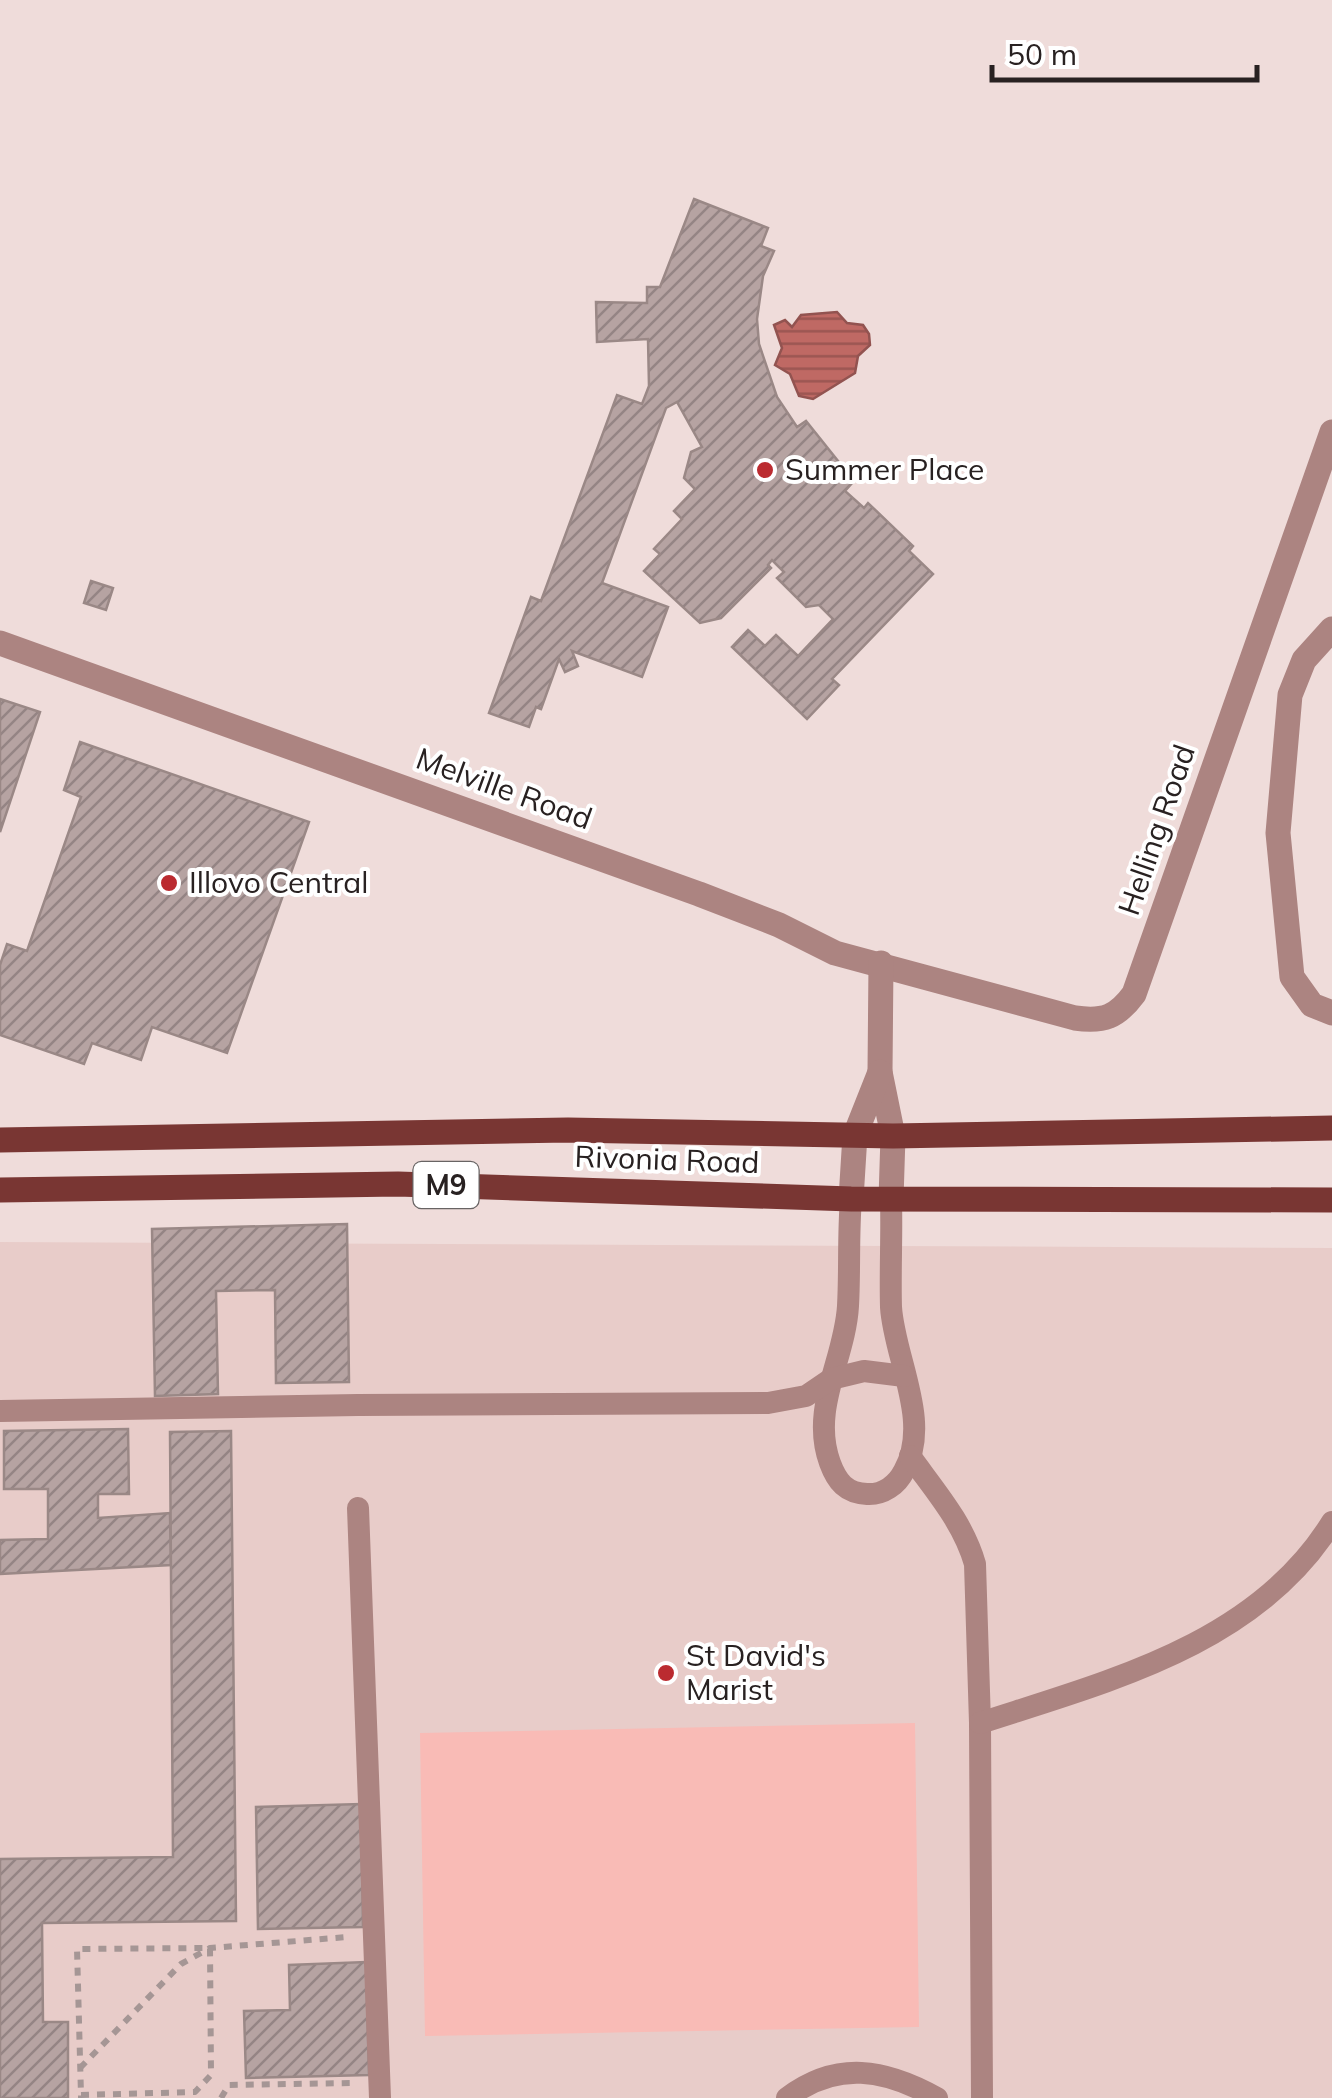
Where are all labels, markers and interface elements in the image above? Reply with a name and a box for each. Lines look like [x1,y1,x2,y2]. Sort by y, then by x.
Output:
scale bar [992,20,1257,82]
text: 50 m [1007,35,1077,73]
place label: Summer Place [785,450,984,488]
marker: Summer Place [754,459,776,481]
street label: Melville Road [411,739,597,837]
street label: Helling Road [1109,739,1203,920]
place label: Illovo Central [189,863,368,901]
marker: Illovo Central [158,872,180,894]
street label: Rivonia Road [574,1137,760,1181]
road number: M9 [414,1162,478,1208]
place label: St David's Marist [686,1636,826,1708]
marker: St David's Marist [655,1662,677,1684]

